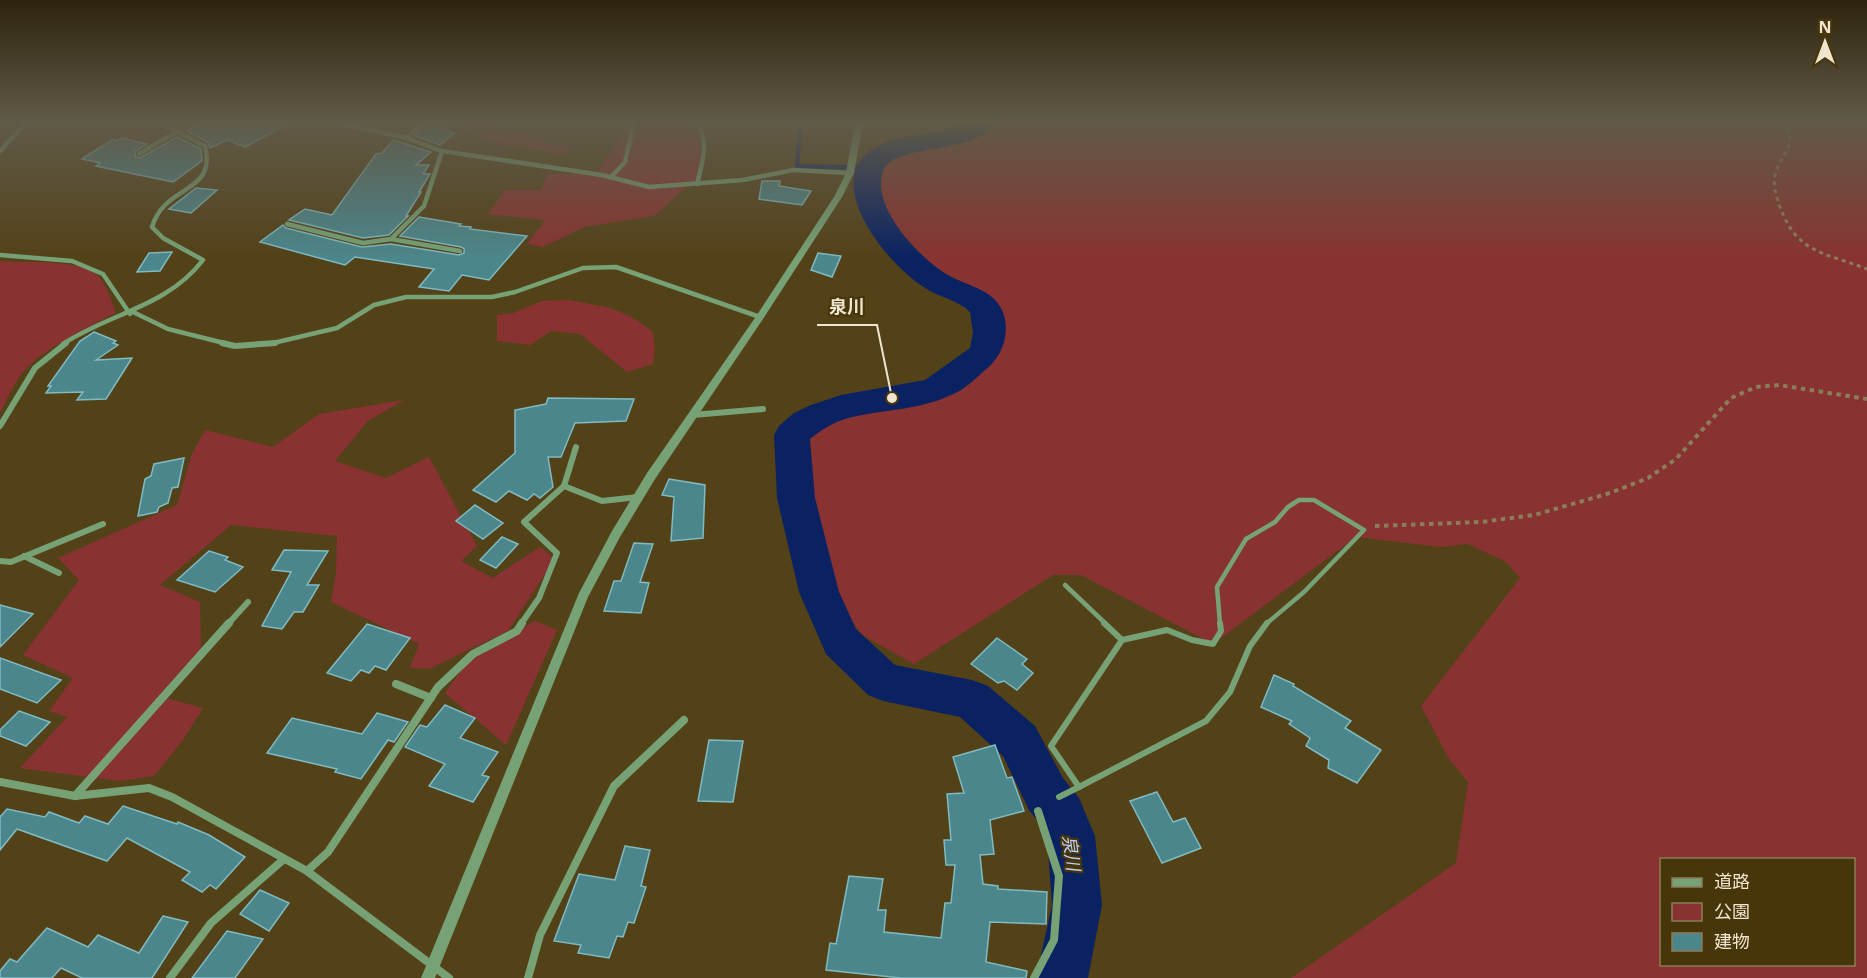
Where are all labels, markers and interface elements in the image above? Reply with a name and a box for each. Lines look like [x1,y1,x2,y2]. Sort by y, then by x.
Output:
north arrow [1795,12,1855,72]
text: N [1818,16,1832,38]
callout: 泉川 [817,289,877,325]
text: 泉川 [829,294,865,318]
water label: 泉川 [1058,833,1087,874]
legend [1660,858,1855,966]
text: 道路 [1714,869,1750,893]
text: 公園 [1714,899,1750,923]
text: 建物 [1714,929,1750,953]

